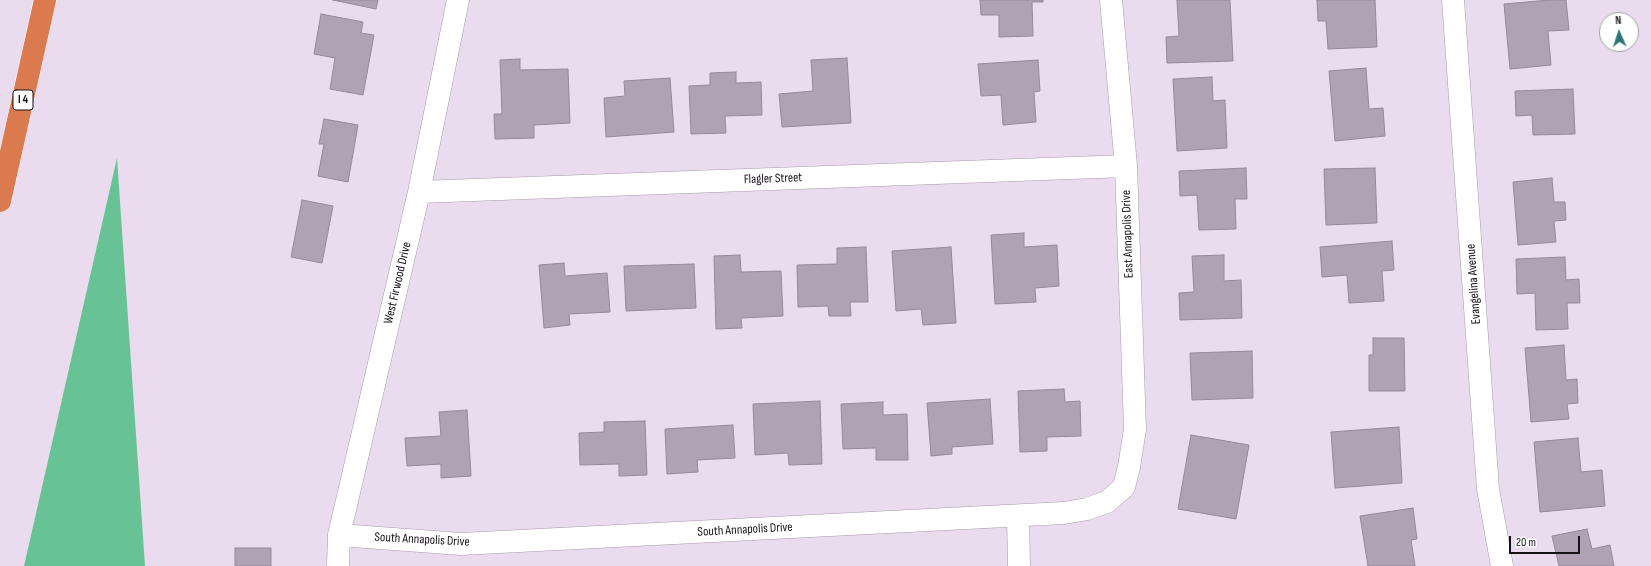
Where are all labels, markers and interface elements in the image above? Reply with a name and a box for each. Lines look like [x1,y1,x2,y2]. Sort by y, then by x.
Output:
north arrow [1599,12,1639,52]
text: N [1615,14,1622,27]
road number: I 4 [13,90,33,110]
street label: Flagler Street [744,170,802,188]
street label: East Annapolis Drive [1119,190,1137,278]
street label: West Firwood Drive [381,240,415,326]
street label: Evangelina Avenue [1463,243,1485,325]
street label: South Annapolis Drive [697,520,793,540]
scale bar [1511,528,1582,554]
street label: South Annapolis Drive [374,530,470,550]
text: 20 m [1516,535,1536,550]

